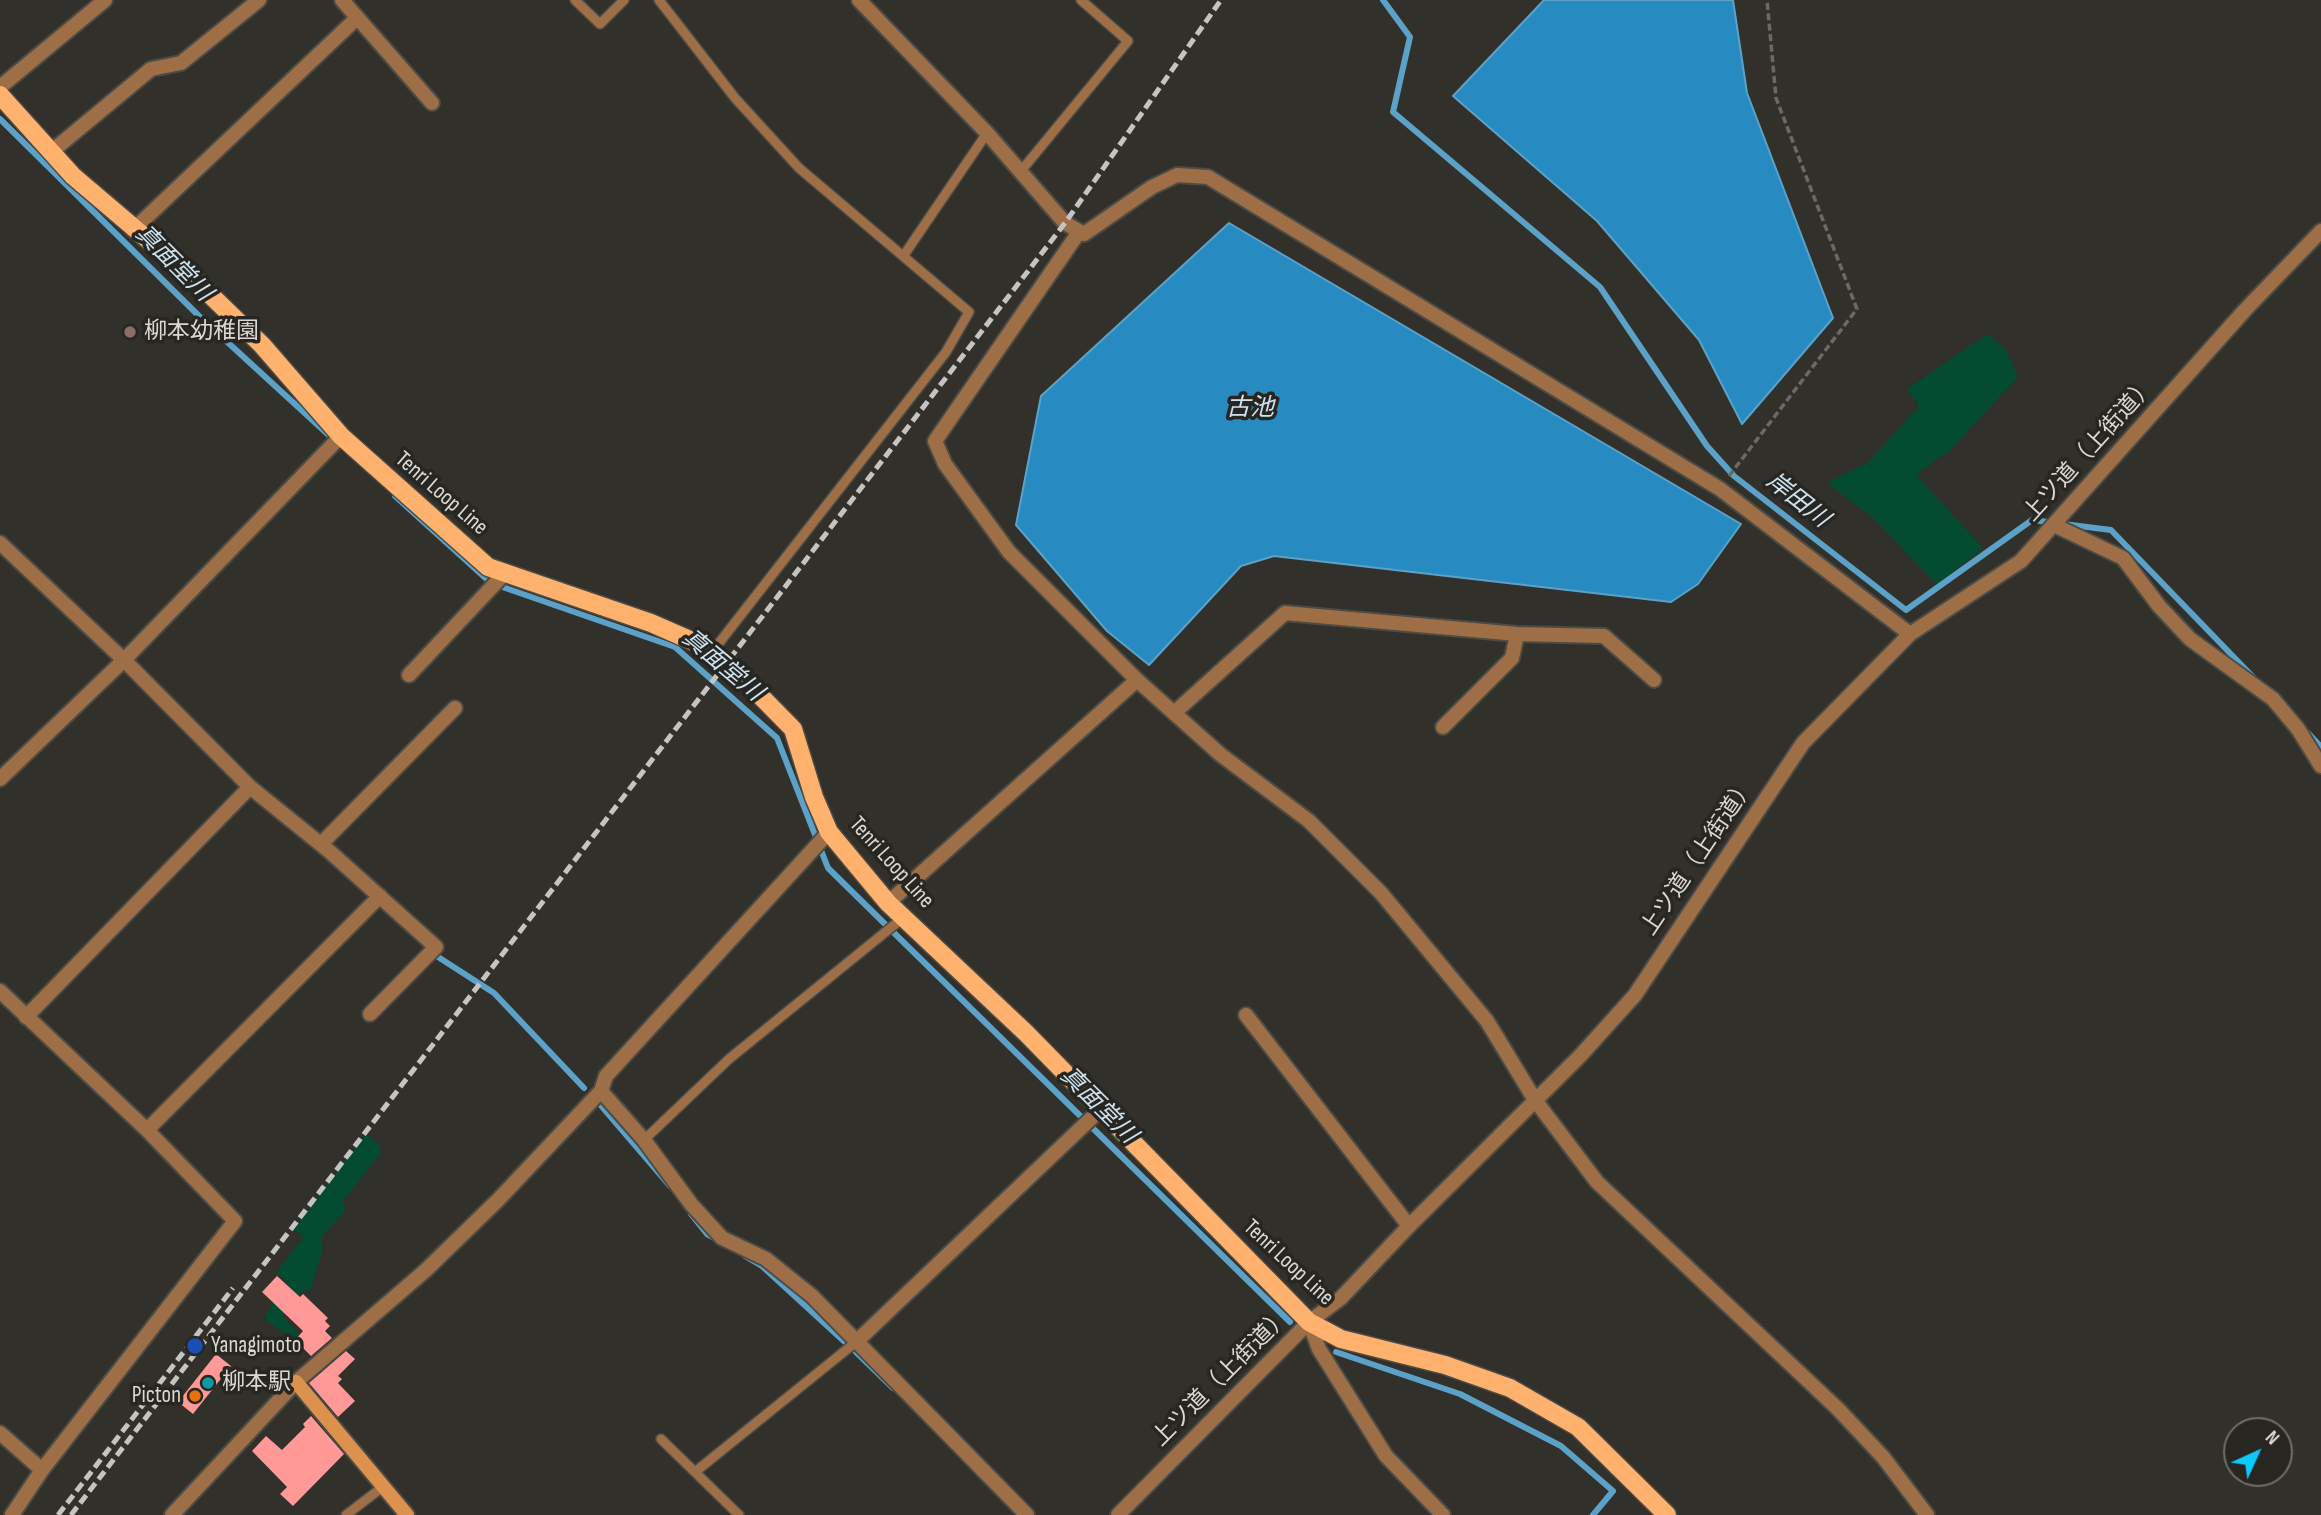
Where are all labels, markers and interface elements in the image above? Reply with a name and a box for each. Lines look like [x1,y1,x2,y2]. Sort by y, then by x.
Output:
water label: 真面堂川 [129,220,217,308]
place label: 柳本幼稚園 [144,318,259,346]
marker: 柳本幼稚園 [122,324,138,340]
street label: 上ツ道（上街道） [2018,372,2162,528]
water label: 古池 [1226,395,1274,423]
street label: Tenri Loop Line [389,446,493,542]
water label: 岸田川 [1760,467,1834,535]
water label: 真面堂川 [676,624,768,708]
street label: 上ツ道（上街道） [1636,773,1762,941]
street label: Tenri Loop Line [843,811,939,915]
water label: 真面堂川 [1054,1062,1142,1150]
street label: Tenri Loop Line [1237,1214,1339,1312]
street label: 上ツ道（上街道） [1147,1303,1297,1453]
place label: Yanagimoto [211,1332,301,1360]
marker: Yanagimoto [185,1336,205,1356]
place label: 柳本駅 [222,1369,291,1397]
marker: 柳本駅 [200,1375,216,1391]
place label: Picton [132,1382,181,1410]
marker: Picton [187,1388,203,1404]
north arrow [2223,1417,2293,1487]
text: N [2260,1426,2284,1450]

